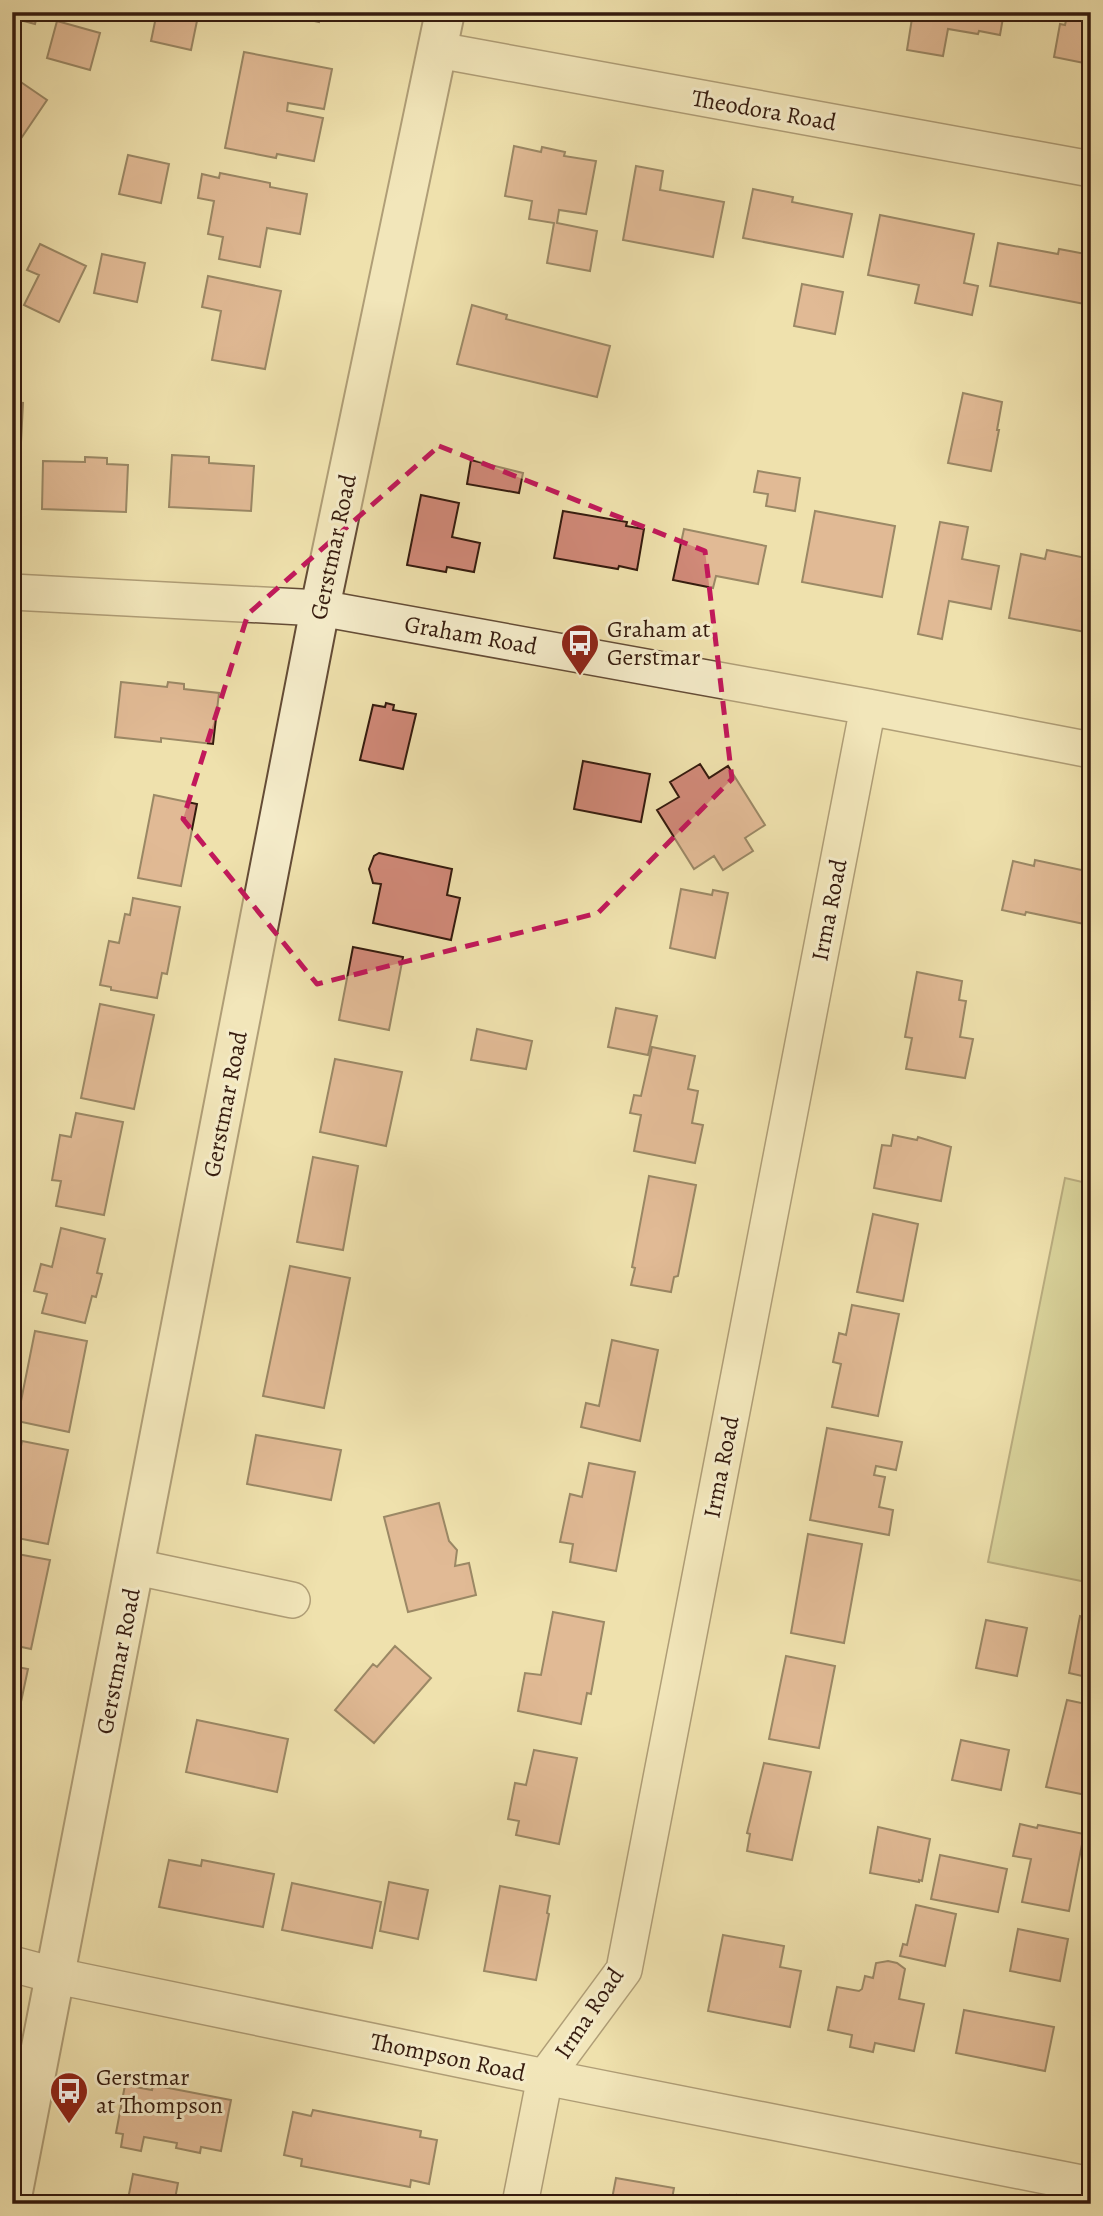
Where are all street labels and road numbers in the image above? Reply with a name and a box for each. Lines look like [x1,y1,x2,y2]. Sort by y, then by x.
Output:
street label: Theodora Road [689,82,839,138]
street label: Gerstmar Road [302,471,364,623]
street label: Graham Road [402,608,540,662]
street label: Irma Road [803,856,855,964]
street label: Gerstmar Road [195,1028,255,1180]
street label: Irma Road [695,1413,747,1521]
street label: Gerstmar Road [88,1585,148,1737]
street label: Irma Road [547,1961,631,2065]
street label: Thompson Road [367,2025,529,2089]

